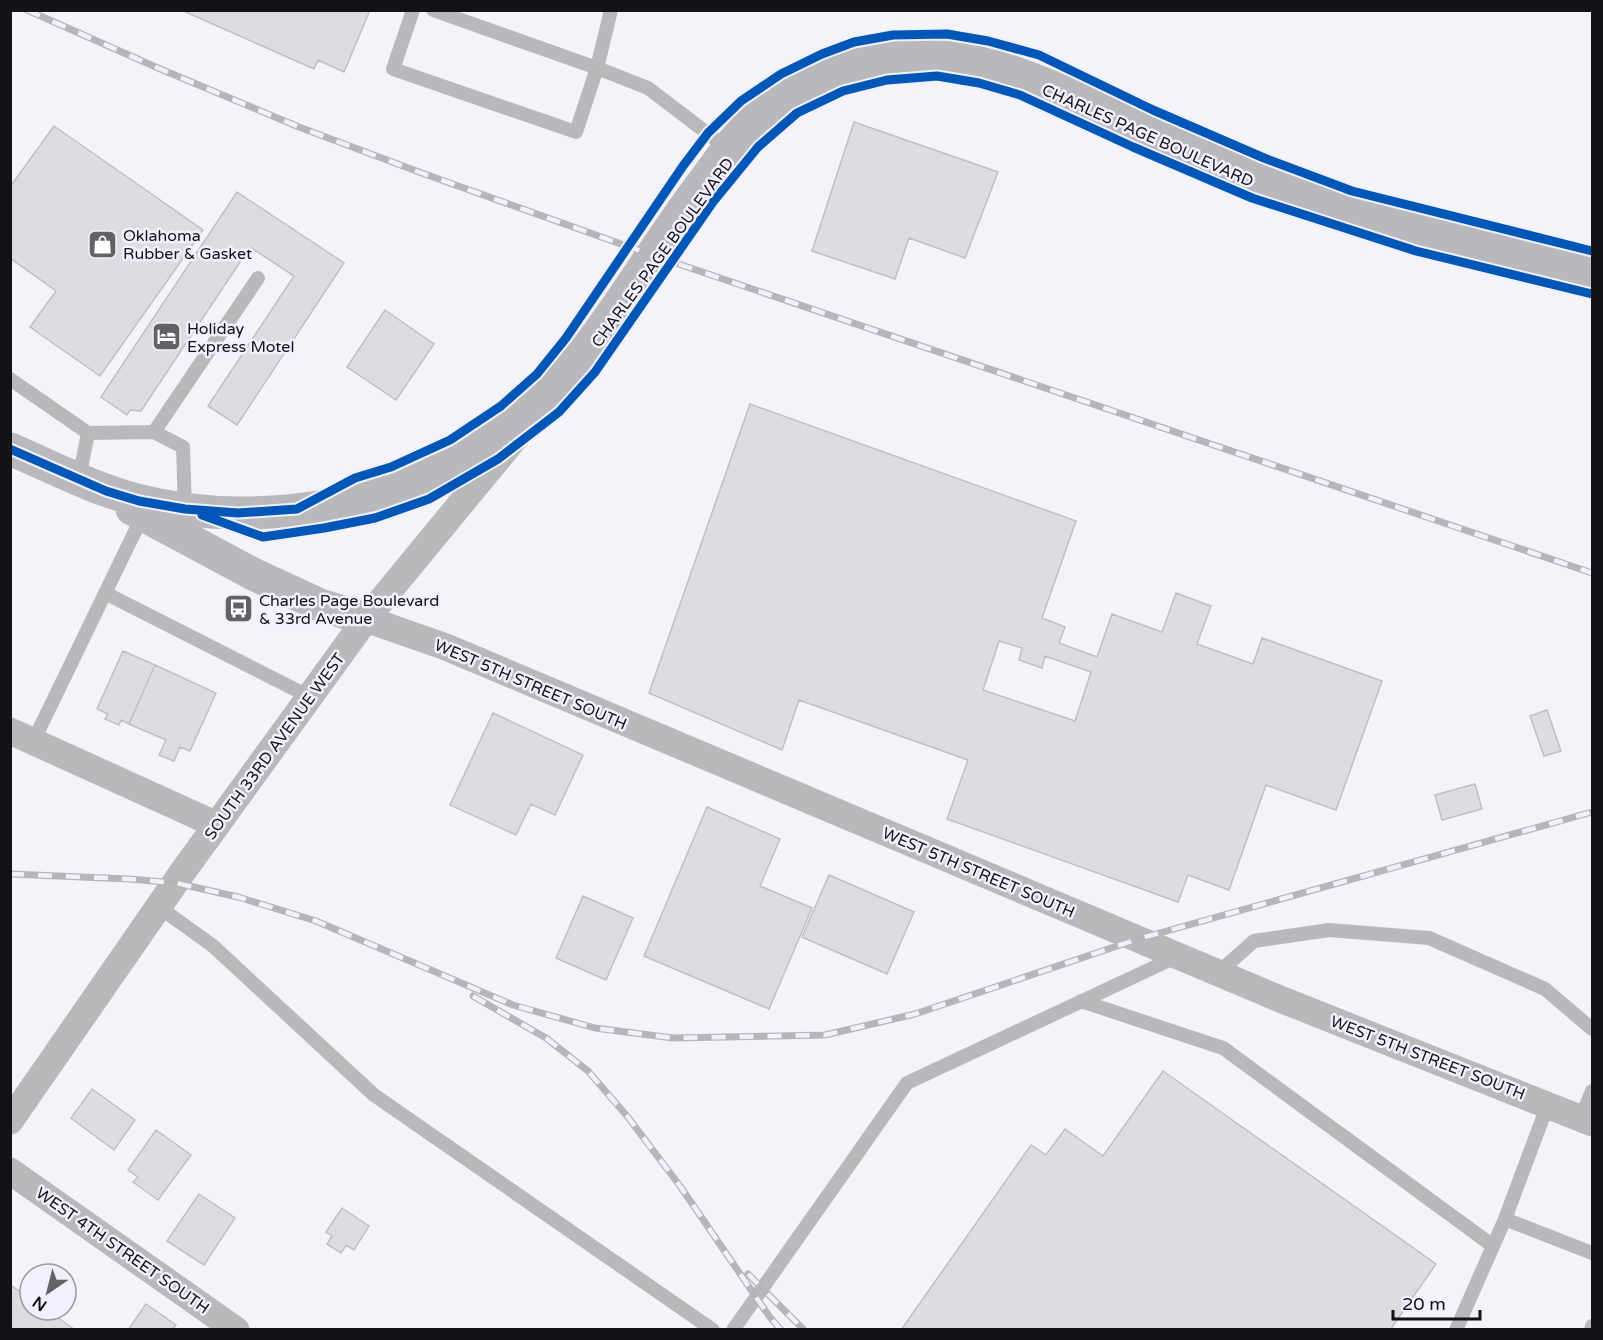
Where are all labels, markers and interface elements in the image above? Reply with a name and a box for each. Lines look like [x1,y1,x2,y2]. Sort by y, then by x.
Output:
street label: CHARLES PAGE BOULEVARD [1039,80,1257,192]
street label: CHARLES PAGE BOULEVARD [587,154,738,351]
place label: Oklahoma Rubber & Gasket [123,226,252,264]
shop icon: Oklahoma Rubber & Gasket [86,228,118,260]
place label: Holiday Express Motel [187,319,294,357]
hotel icon: Holiday Express Motel [150,321,182,353]
place label: Charles Page Boulevard & 33rd Avenue [259,591,439,629]
bus stop icon: Charles Page Boulevard & 33rd Avenue [222,593,254,625]
street label: WEST 5TH STREET SOUTH [431,635,630,735]
street label: SOUTH 33RD AVENUE WEST [200,649,349,844]
street label: WEST 5TH STREET SOUTH [879,823,1078,923]
street label: WEST 5TH STREET SOUTH [1327,1011,1528,1104]
street label: WEST 4TH STREET SOUTH [32,1183,213,1318]
north arrow [18,1262,78,1322]
scale bar [1393,1283,1480,1321]
text: N [29,1292,51,1315]
text: 20 m [1402,1293,1446,1315]

